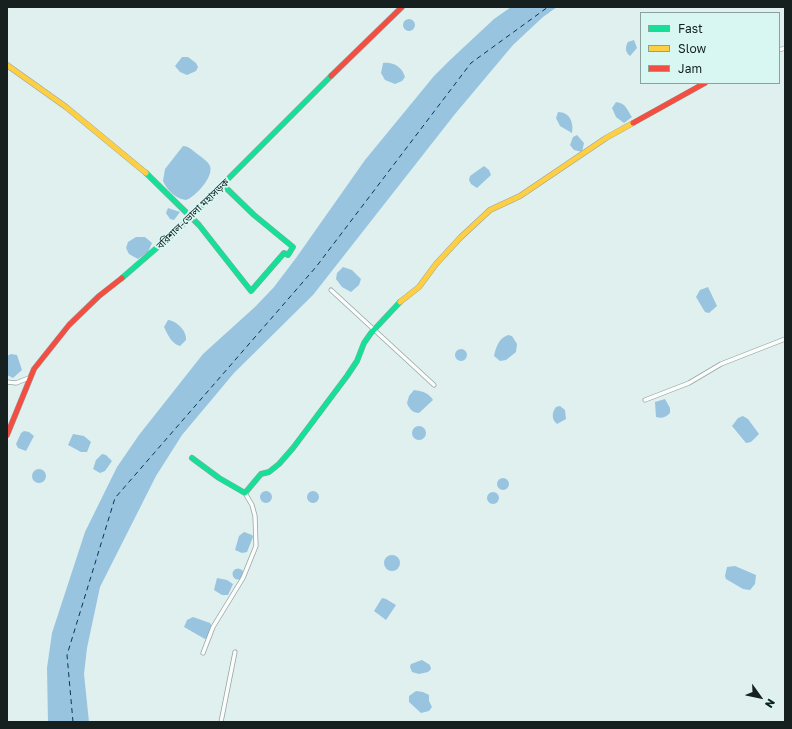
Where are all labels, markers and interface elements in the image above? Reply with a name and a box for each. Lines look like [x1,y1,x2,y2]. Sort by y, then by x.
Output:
legend [640,12,780,84]
text: Fast [678,21,703,36]
text: Slow [678,41,706,56]
text: Jam [678,61,702,76]
street label: বরিশাল-ভোলা মহাসড়ক [154,176,232,252]
north arrow [740,677,780,717]
text: N [763,697,778,711]

